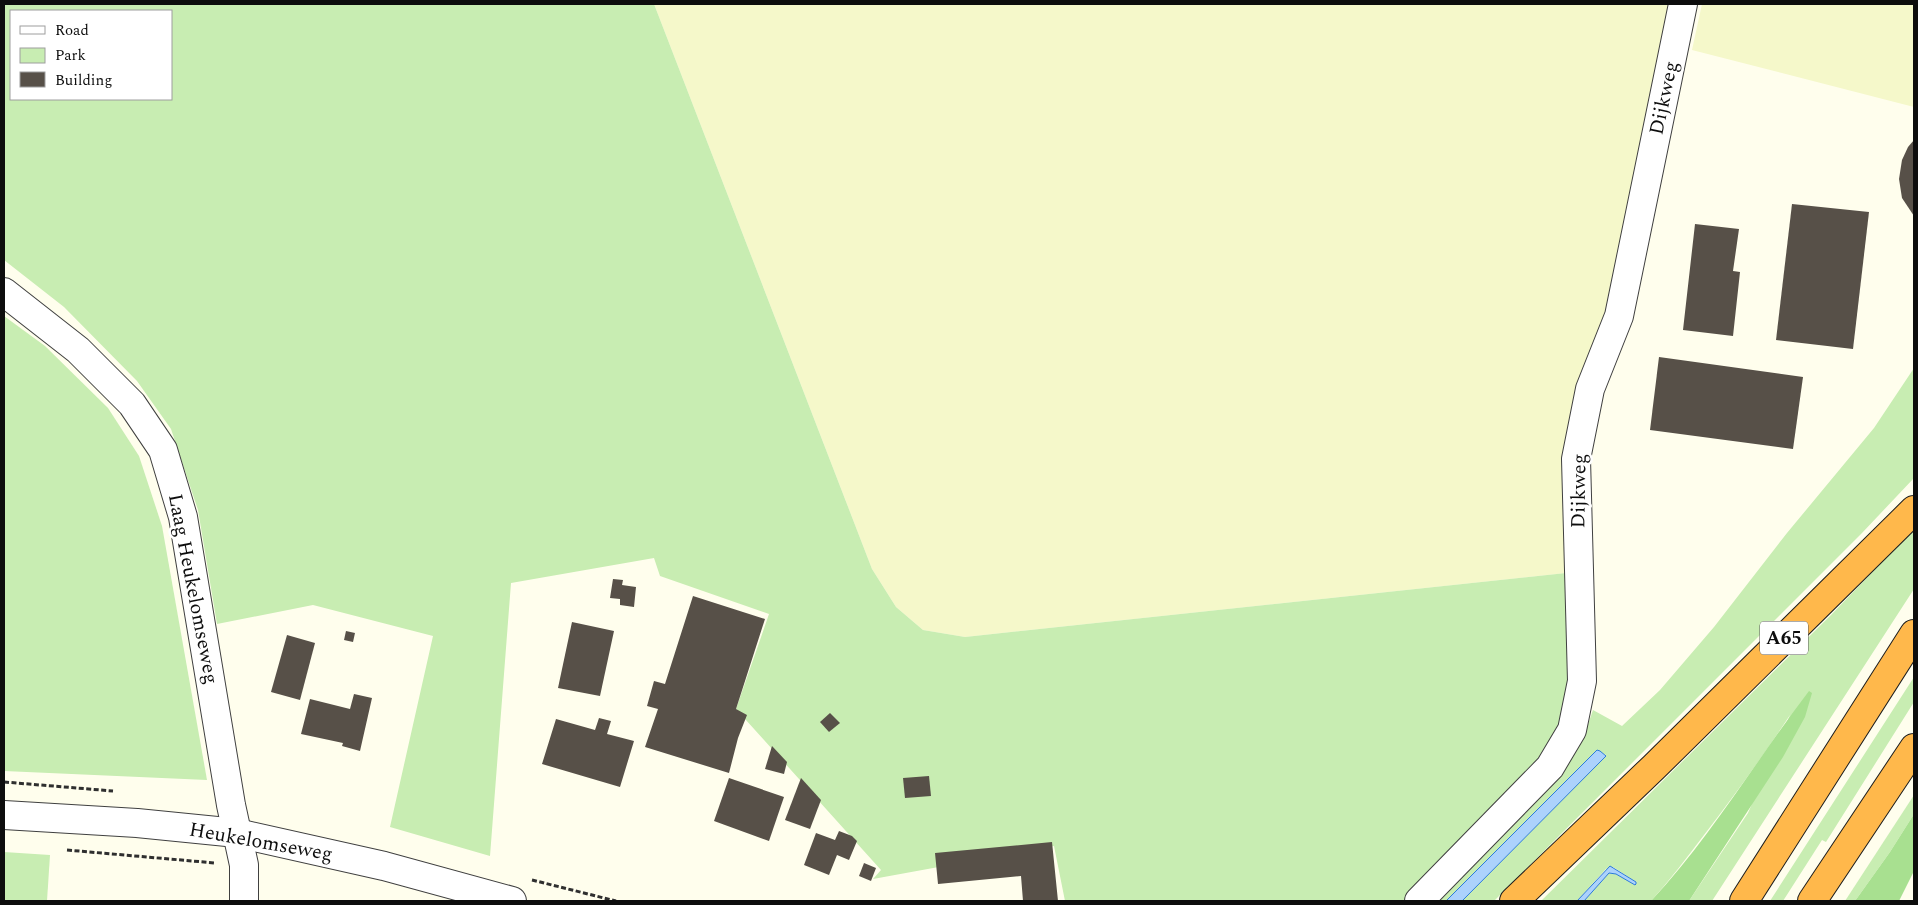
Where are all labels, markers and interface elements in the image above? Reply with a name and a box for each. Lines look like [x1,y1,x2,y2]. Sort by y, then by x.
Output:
legend [10,10,172,100]
text: Road [55,19,89,42]
text: Park [55,44,86,67]
street label: Dijkweg [1642,58,1686,138]
text: Building [55,69,112,92]
street label: Dijkweg [1563,453,1595,529]
street label: Laag Heukelomseweg [160,491,226,687]
road number: A65 [1760,622,1808,654]
street label: Heukelomseweg [187,815,335,869]

